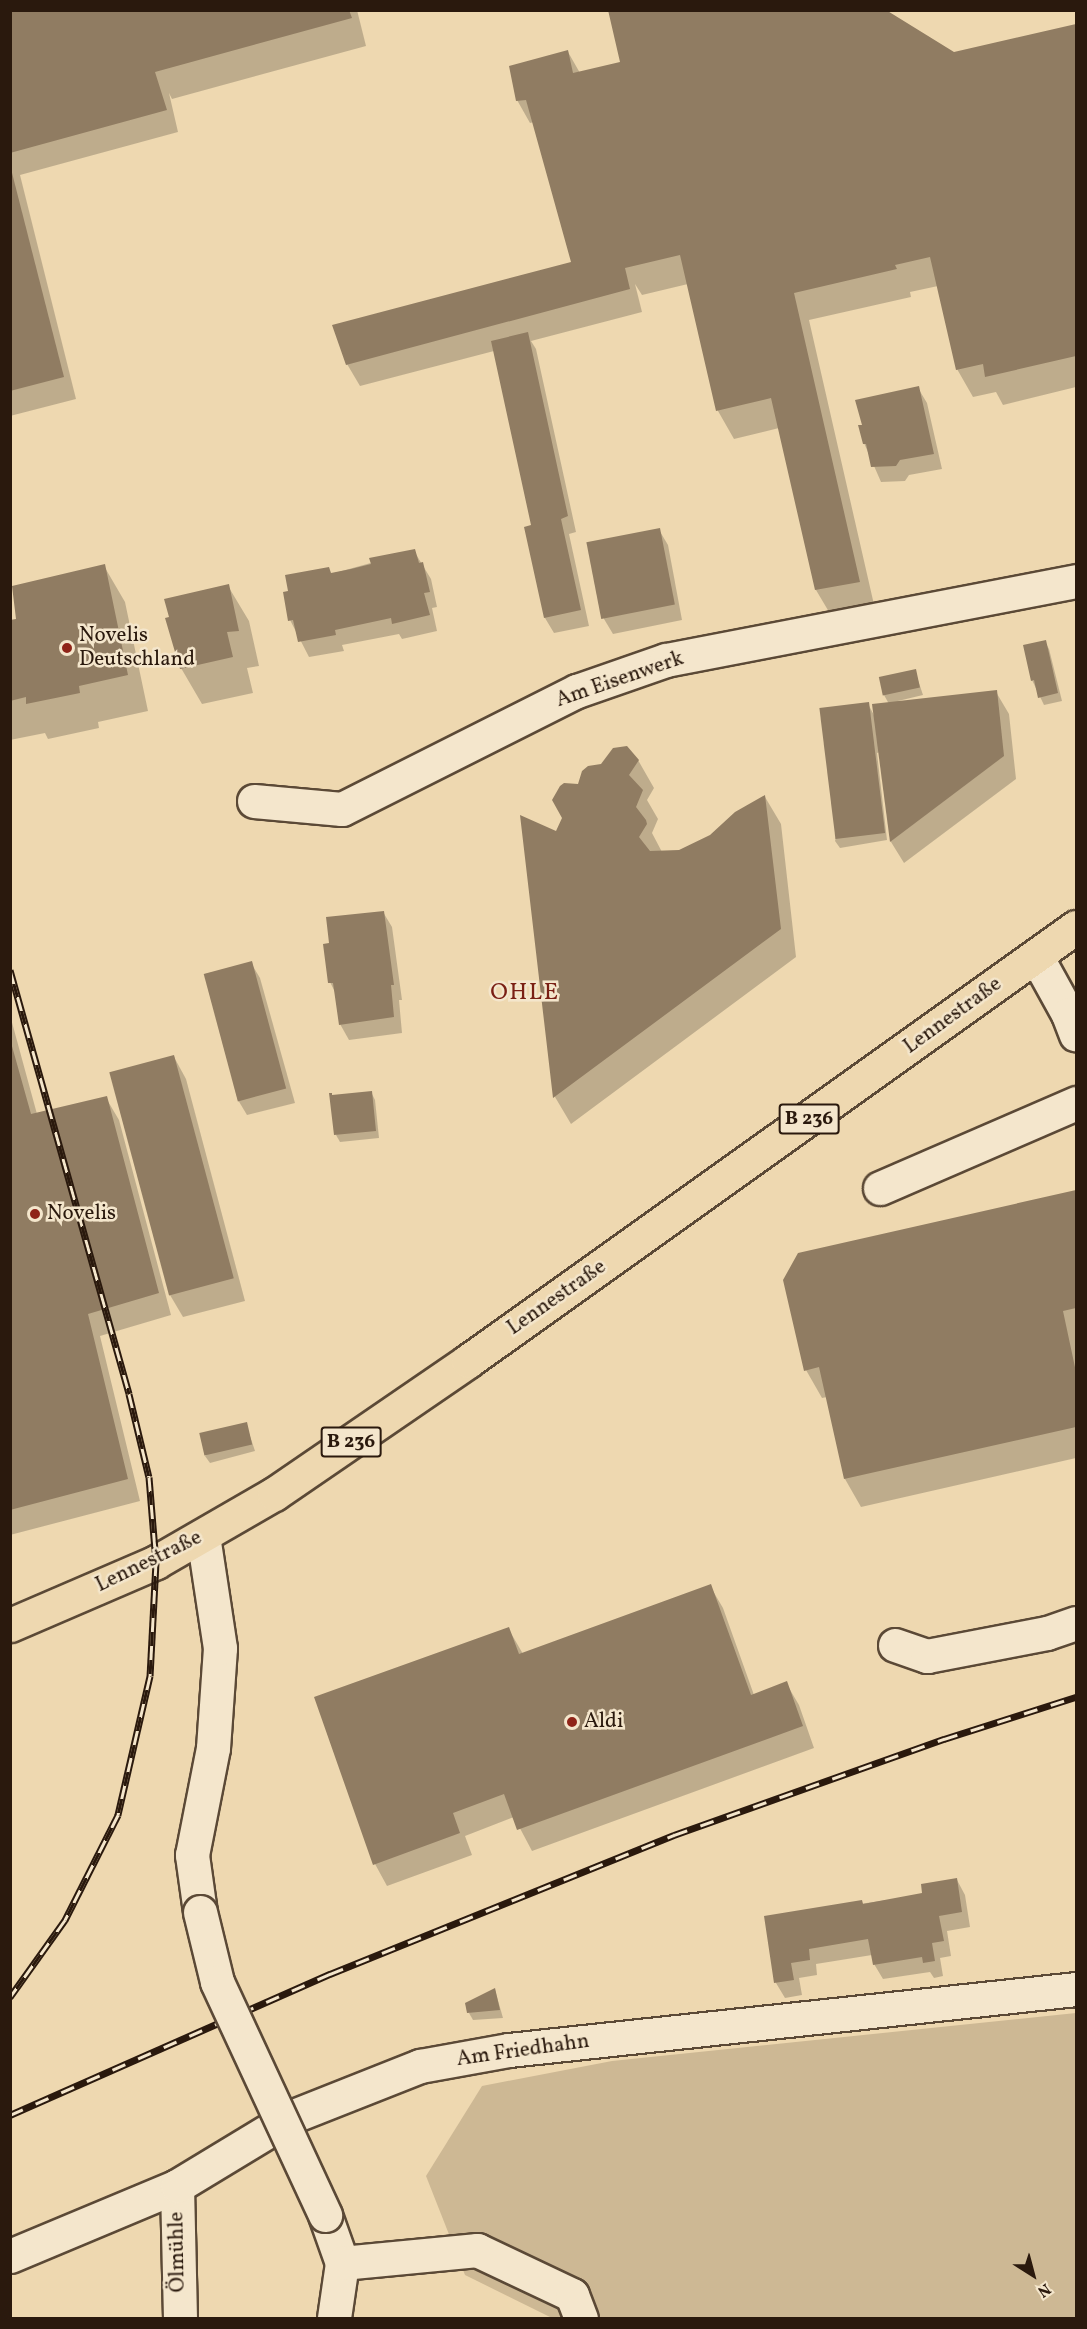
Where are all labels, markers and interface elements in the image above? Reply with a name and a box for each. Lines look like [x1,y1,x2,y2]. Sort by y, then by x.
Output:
place label: Novelis Deutschland [79,623,195,673]
marker: Novelis Deutschland [60,641,74,655]
street label: Am Eisenwerk [553,646,687,714]
street label: Lennestraße [899,972,1007,1060]
district label: OHLE [490,980,560,1008]
road number: B 236 [778,1102,840,1136]
place label: Novelis [47,1201,116,1227]
marker: Novelis [28,1207,42,1221]
street label: Lennestraße [503,1255,611,1341]
road number: B 236 [320,1425,382,1459]
street label: Lennestraße [92,1525,206,1599]
place label: Aldi [584,1709,623,1735]
marker: Aldi [565,1715,579,1729]
street label: Am Friedhahn [455,2029,591,2073]
street label: Ölmühle [165,2211,191,2293]
north arrow [1003,2245,1063,2305]
text: N [1032,2277,1055,2302]

